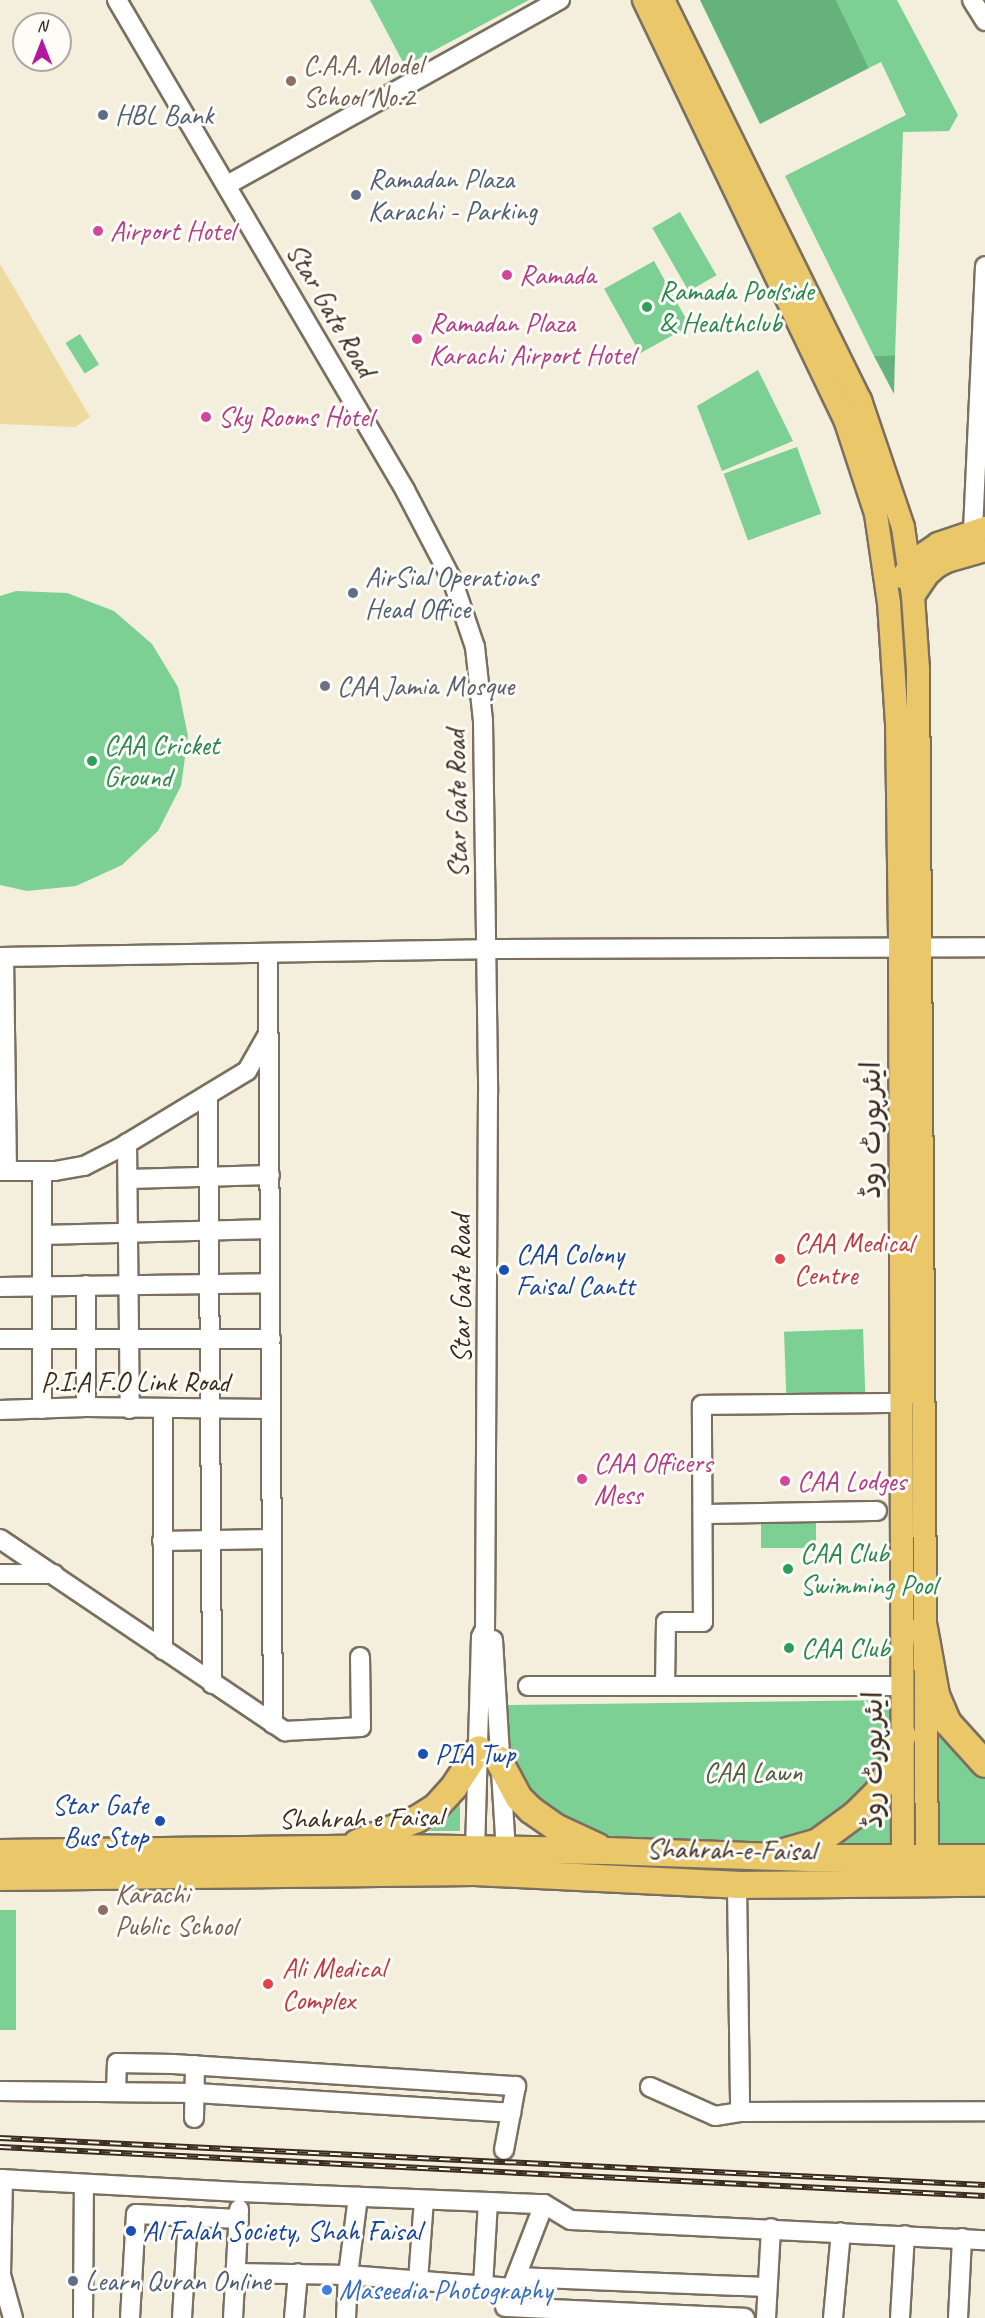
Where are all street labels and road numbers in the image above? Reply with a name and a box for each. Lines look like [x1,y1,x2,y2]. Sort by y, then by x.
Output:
street label: Star Gate Road [279,236,383,384]
street label: Star Gate Road [439,729,475,879]
street label: ایئرپورٹ روڈ [854,1061,888,1199]
street label: Star Gate Road [444,1214,478,1364]
street label: P.I.A F.O Link Road [41,1365,229,1399]
street label: ایئرپورٹ روڈ [856,1691,890,1829]
street label: Shahrah e Faisal [279,1800,443,1836]
street label: Shahrah-e-Faisal [646,1832,816,1868]

